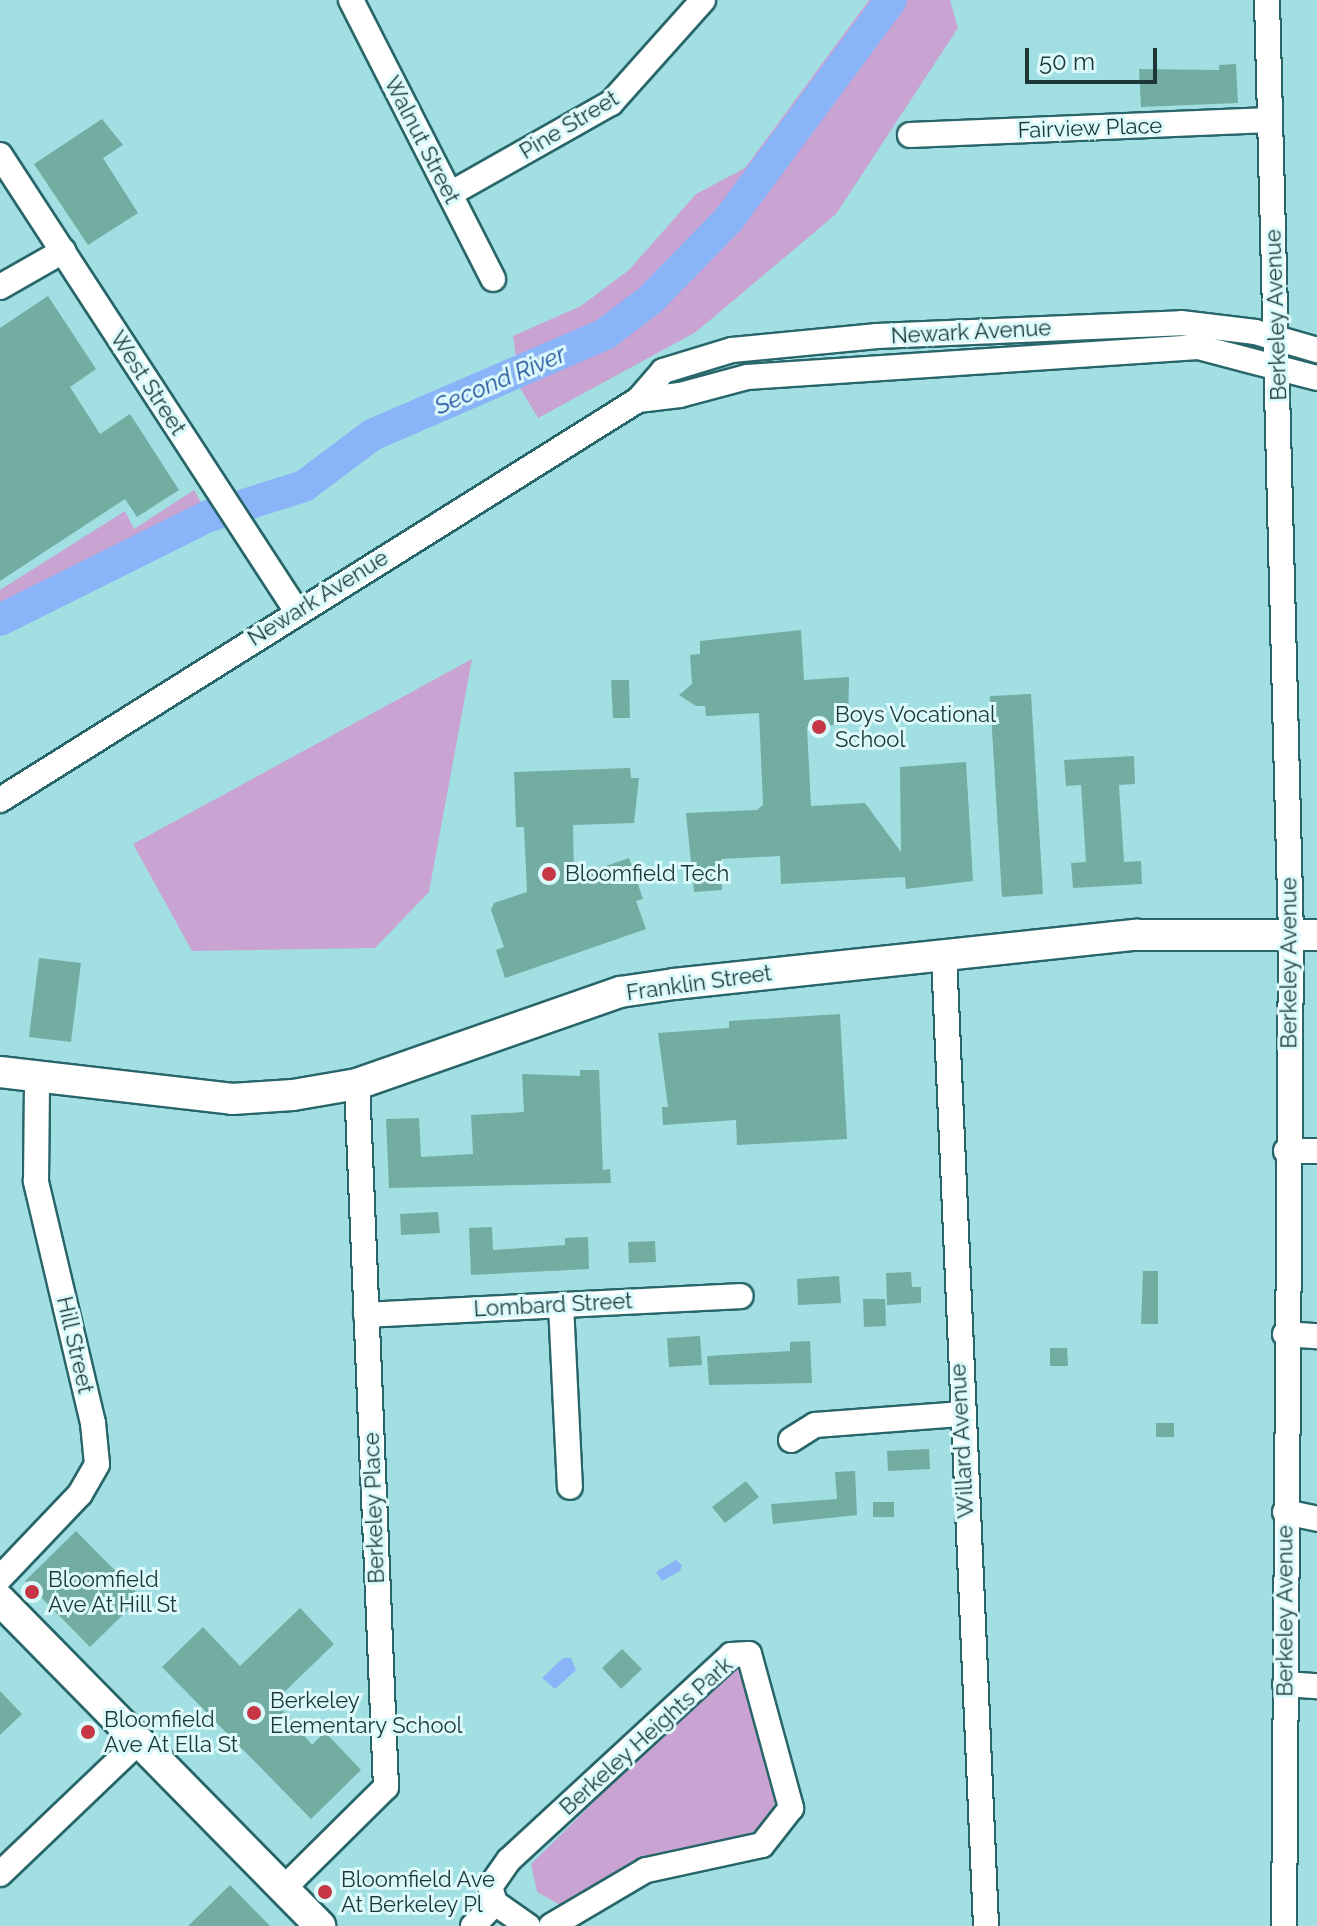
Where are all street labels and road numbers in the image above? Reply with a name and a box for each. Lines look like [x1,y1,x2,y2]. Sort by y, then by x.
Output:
street label: Walnut Street [379,72,465,208]
street label: Pine Street [515,85,623,165]
street label: Fairview Place [1017,112,1163,144]
street label: Berkeley Avenue [1260,228,1292,402]
street label: Newark Avenue [890,315,1052,349]
street label: West Street [105,326,191,440]
street label: Newark Avenue [243,544,393,652]
street label: Berkeley Avenue [1276,877,1302,1049]
street label: Franklin Street [625,960,773,1006]
street label: Lombard Street [473,1288,633,1322]
street label: Hill Street [51,1294,99,1396]
street label: Willard Avenue [945,1363,979,1519]
street label: Berkeley Place [358,1432,390,1584]
street label: Berkeley Avenue [1272,1525,1298,1697]
street label: Berkeley Heights Park [554,1651,738,1821]

